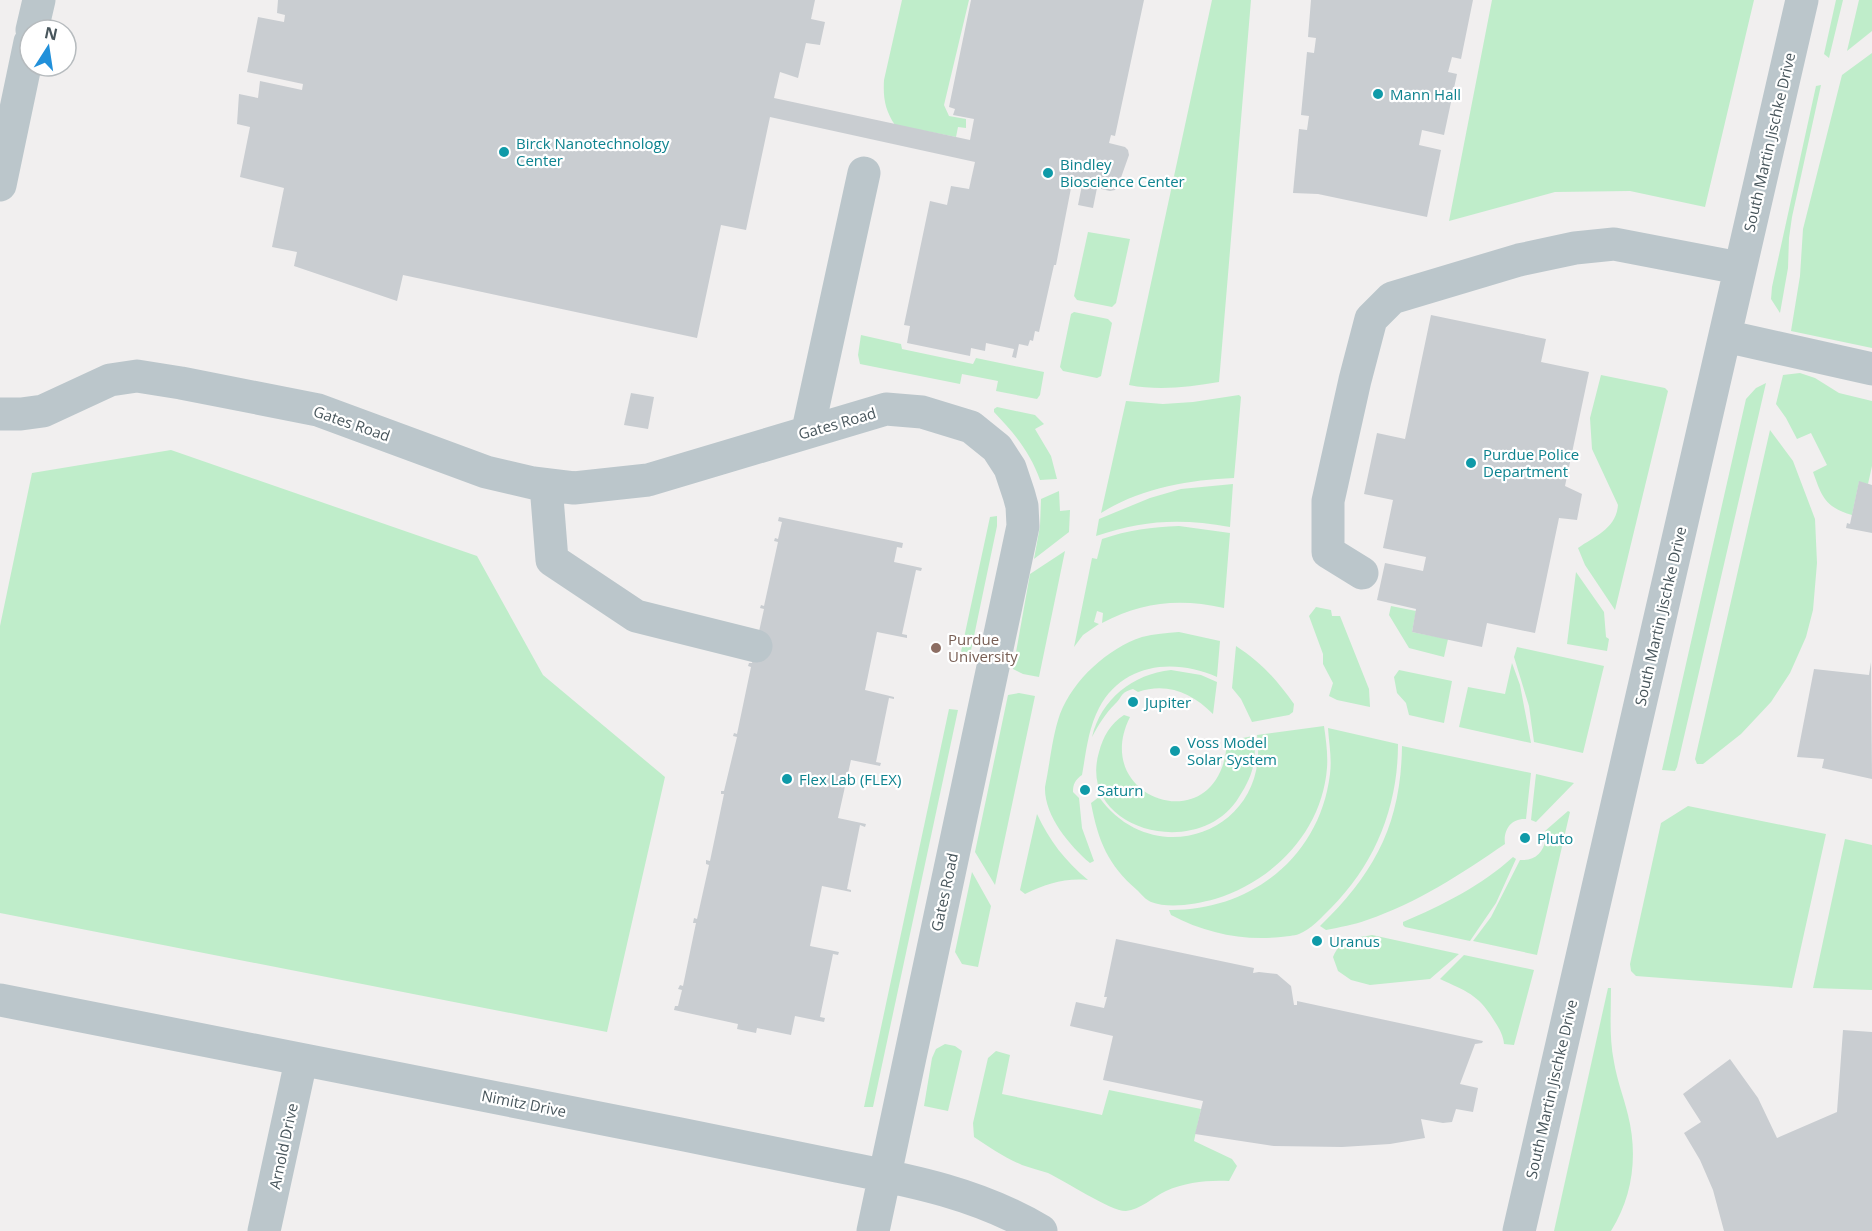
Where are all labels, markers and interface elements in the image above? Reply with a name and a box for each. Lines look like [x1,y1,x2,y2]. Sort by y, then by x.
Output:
north arrow [18,18,78,78]
text: N [42,21,60,45]
street label: South Martin Jischke Drive [1739,50,1799,234]
place label: Mann Hall [1390,84,1461,104]
marker: Mann Hall [1371,87,1385,101]
place label: Birck Nanotechnology Center [516,133,670,170]
marker: Birck Nanotechnology Center [497,145,511,159]
place label: Bindley Bioscience Center [1060,154,1185,191]
marker: Bindley Bioscience Center [1041,166,1055,180]
street label: Gates Road [311,401,393,445]
street label: Gates Road [796,402,878,444]
place label: Purdue Police Department [1483,444,1579,481]
marker: Purdue Police Department [1464,456,1478,470]
street label: South Martin Jischke Drive [1630,524,1690,708]
place label: Purdue University [948,629,1018,666]
marker: Purdue University [929,641,943,655]
place label: Jupiter [1143,692,1191,712]
marker: Jupiter [1126,695,1140,709]
place label: Voss Model Solar System [1187,732,1277,769]
marker: Voss Model Solar System [1168,744,1182,758]
place label: Flex Lab (FLEX) [799,769,901,789]
marker: Flex Lab (FLEX) [780,772,794,786]
place label: Saturn [1097,780,1143,800]
marker: Saturn [1078,783,1092,797]
place label: Pluto [1537,828,1573,848]
marker: Pluto [1518,831,1532,845]
street label: Gates Road [926,851,962,933]
place label: Uranus [1329,931,1380,951]
marker: Uranus [1310,934,1324,948]
street label: South Martin Jischke Drive [1521,997,1581,1181]
street label: Nimitz Drive [480,1085,568,1121]
street label: Arnold Drive [264,1101,302,1191]

